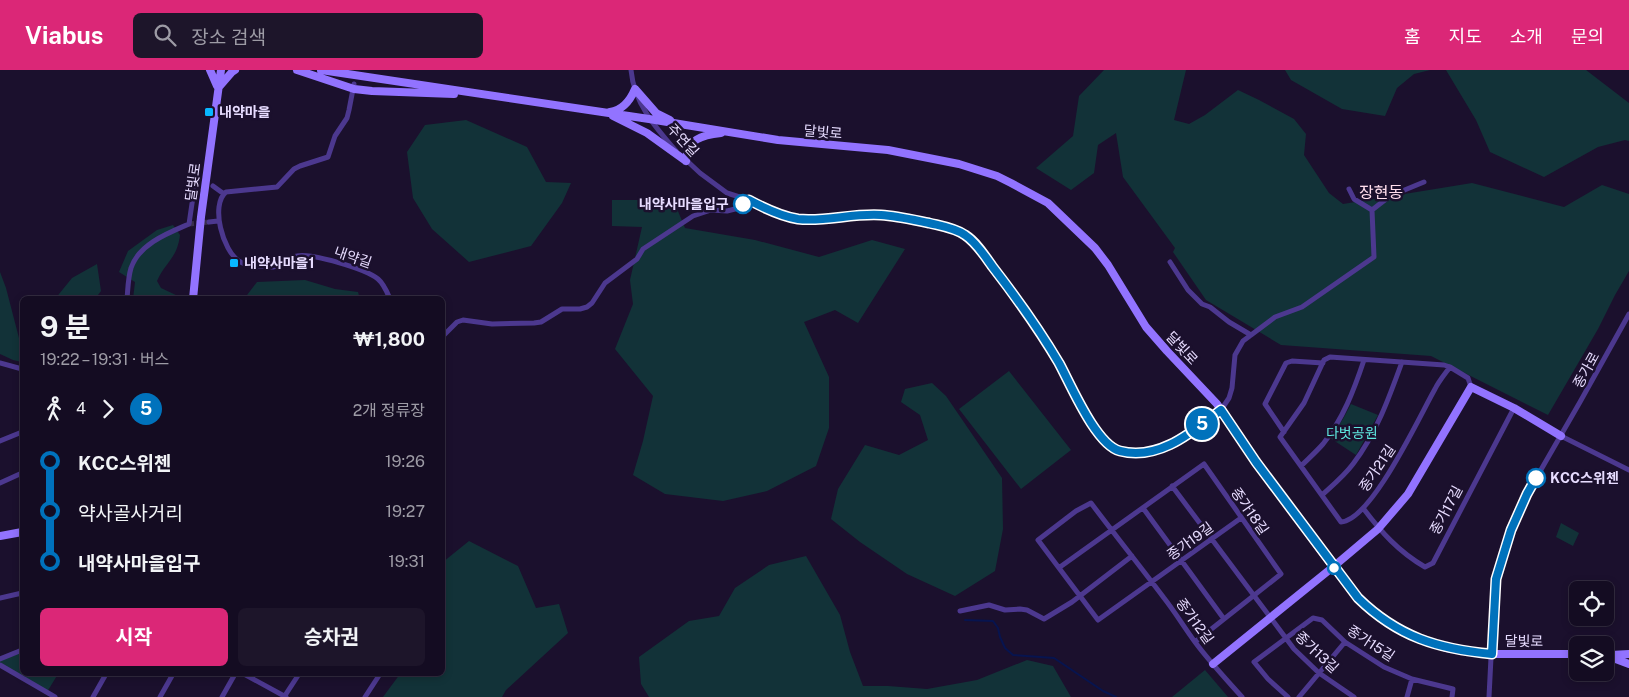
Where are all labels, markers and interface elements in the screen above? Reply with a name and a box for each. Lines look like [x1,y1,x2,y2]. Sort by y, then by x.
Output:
search box [133,13,483,58]
text: Viabus [25,21,103,49]
icon: search [151,21,179,49]
text: 장소 검색 [191,26,266,48]
text: 홈 [1404,26,1421,47]
text: 지도 [1449,26,1482,47]
text: 소개 [1510,26,1543,47]
text: 문의 [1571,26,1604,47]
place label: 내약마을 [219,104,271,120]
marker: 내약마을 [203,106,215,118]
street label: 주연길 [664,120,702,160]
street label: 달빛로 [803,122,843,142]
street label: 달빛로 [182,162,204,202]
district label: 장현동 [1359,183,1403,202]
marker: 내약사마을입구 [733,194,753,214]
place label: 내약사마을입구 [639,196,729,212]
street label: 내약길 [332,243,374,271]
place label: 내약사마을1 [244,255,314,271]
marker: 내약사마을1 [228,257,240,269]
text: 9 분 [40,310,91,343]
text: ₩1,800 [353,328,425,350]
street label: 달빛로 [1163,328,1201,368]
street label: 종가로 [1570,349,1602,391]
text: 19:22 – 19:31 · 버스 [40,350,169,369]
icon: walk [40,395,68,423]
icon: forward [94,395,122,423]
text: 5 [140,398,152,419]
text: 4 [76,399,86,418]
text: 2개 정류장 [353,401,425,420]
line badge: 5 [1186,408,1218,440]
text: 5 [1196,413,1208,434]
park label: 다벗공원 [1326,425,1378,441]
street label: 종가21길 [1356,442,1398,494]
text: KCC스위첸 [78,452,171,474]
text: 19:26 [385,452,425,471]
marker: KCC스위첸 [1526,468,1546,488]
place label: KCC스위첸 [1550,470,1619,486]
street label: 종가17길 [1427,483,1465,537]
street label: 종가18길 [1228,485,1272,537]
text: 약사골사거리 [78,502,183,524]
text: 19:27 [385,502,425,521]
street label: 종가19길 [1164,519,1216,563]
text: 내약사마을입구 [78,552,200,574]
text: 19:31 [388,552,425,571]
unlabelled marker [1327,561,1341,575]
map controls [1569,581,1614,681]
button: locate [1569,581,1614,626]
street label: 종가12길 [1173,595,1217,647]
button: 시작 [40,608,228,666]
button: 승차권 [238,608,425,666]
street label: 종가15길 [1344,622,1398,664]
street label: 종가13길 [1292,628,1342,676]
street label: 달빛로 [1505,633,1544,649]
button: layers [1569,636,1614,681]

